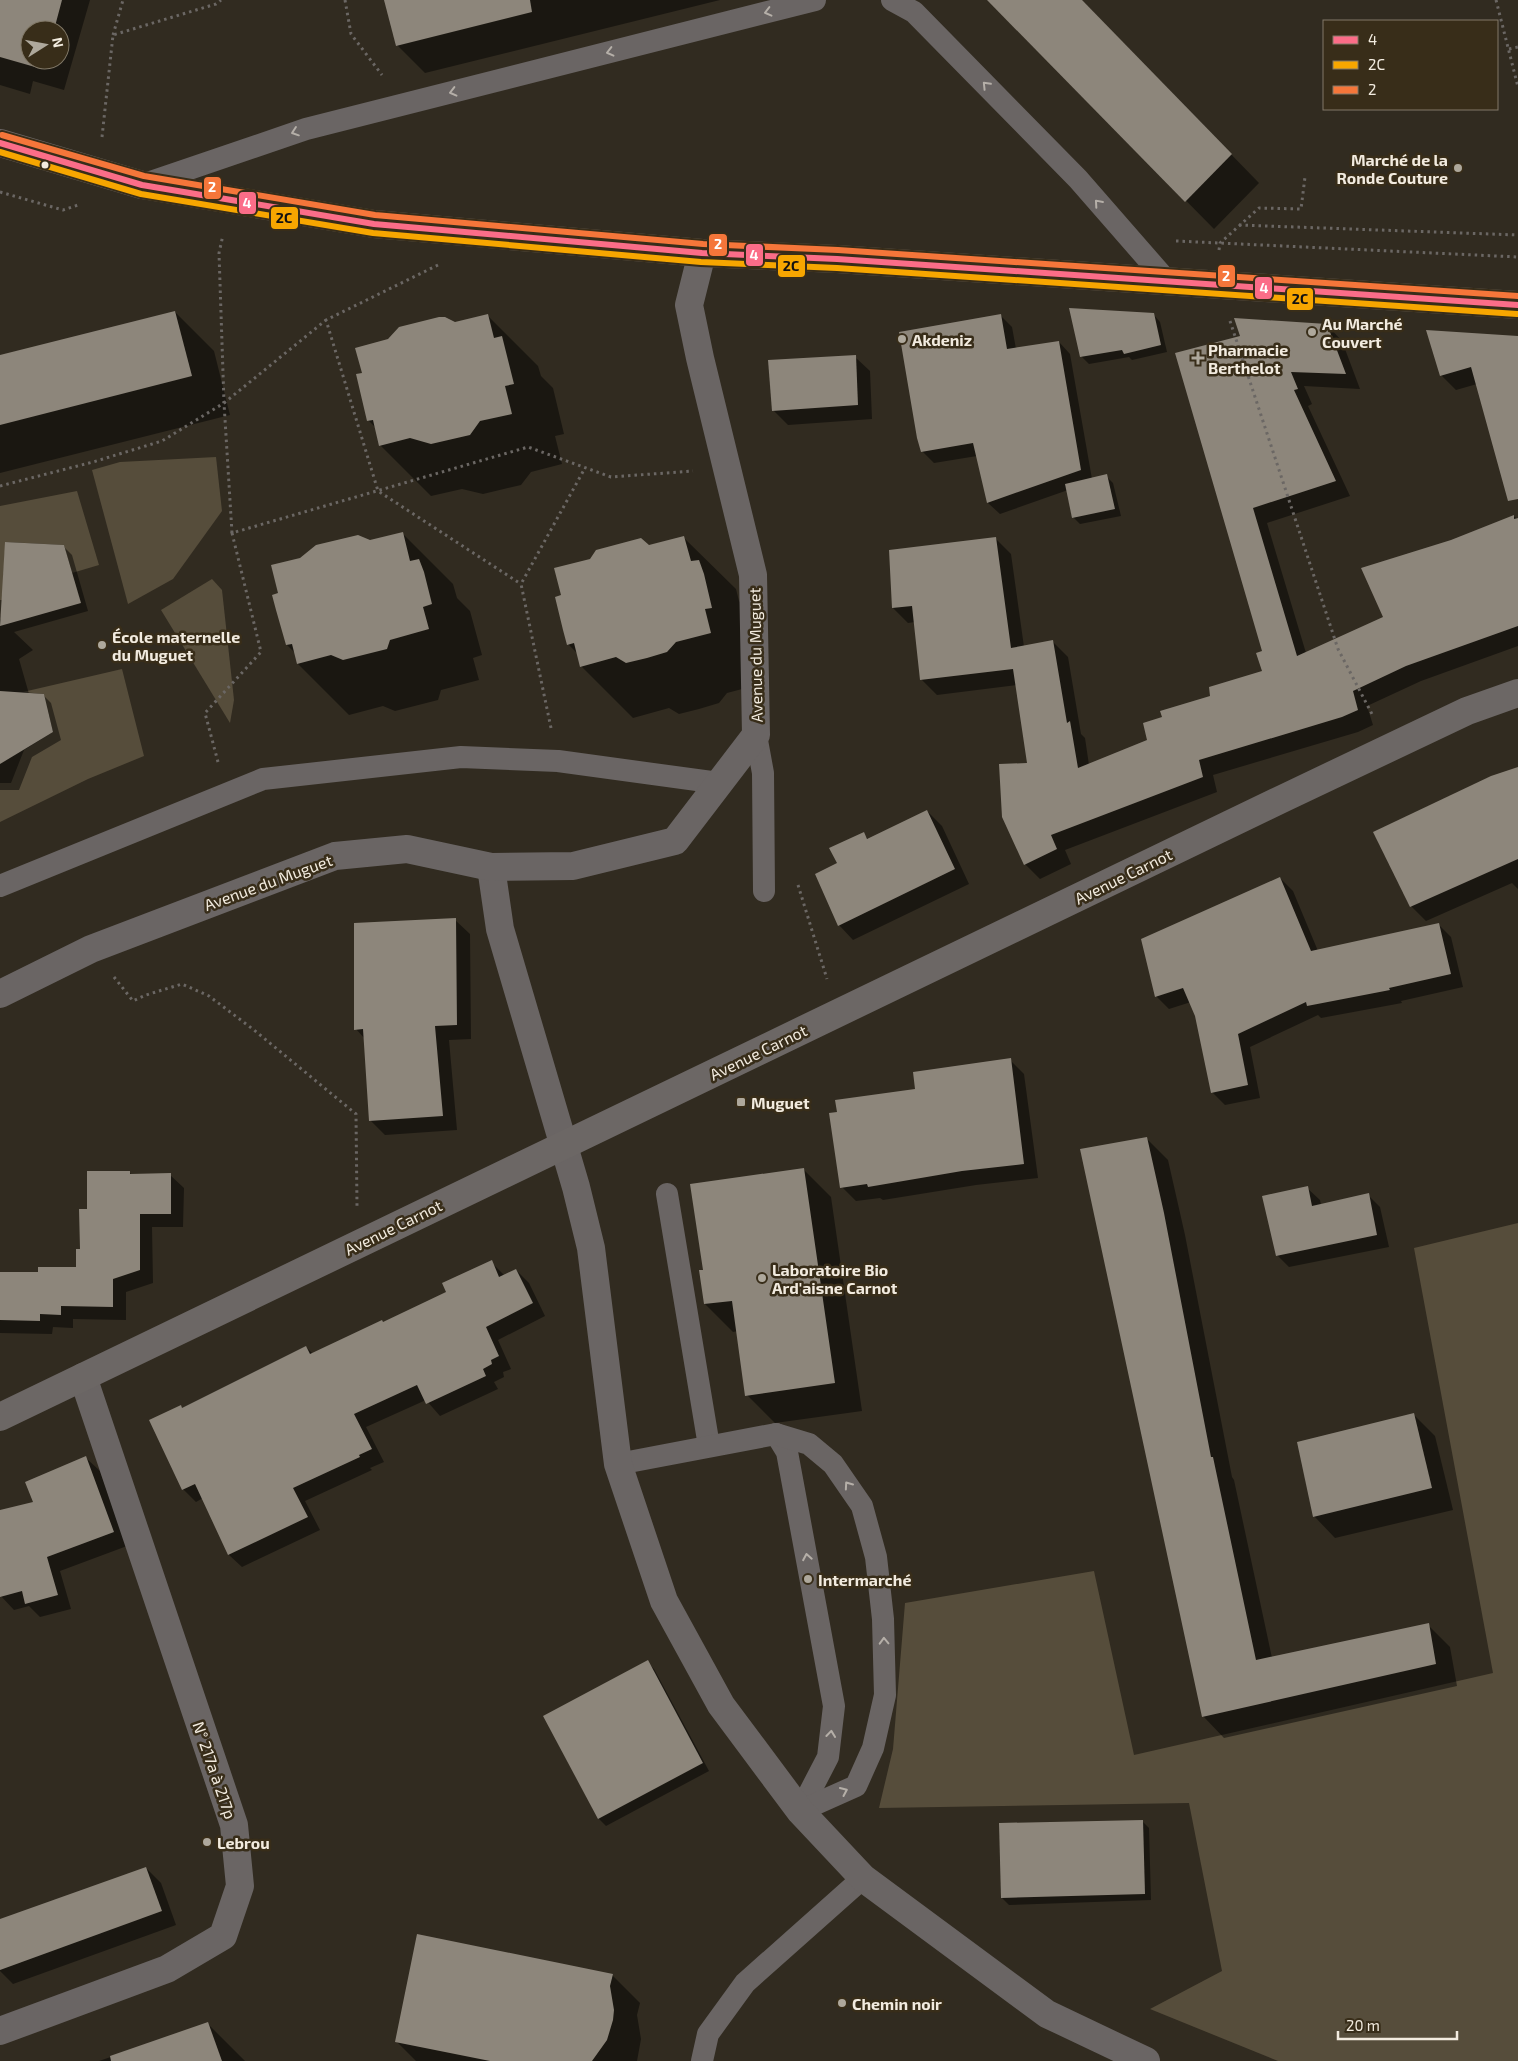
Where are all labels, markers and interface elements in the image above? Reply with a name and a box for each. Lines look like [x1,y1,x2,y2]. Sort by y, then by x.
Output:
one-way arrow [763,6,772,17]
north arrow [20,20,70,70]
legend [1323,20,1498,110]
text: 4 [1368,30,1377,48]
text: N [49,36,68,49]
one-way arrow [606,46,615,57]
text: 2C [1368,55,1385,73]
text: 2 [1368,80,1376,98]
one-way arrow [983,82,992,91]
one-way arrow [448,86,457,97]
one-way arrow [292,127,300,137]
place label: Marché de la Ronde Couture [1337,150,1448,187]
unlabelled marker [40,160,50,170]
marker: Marché de la Ronde Couture [1452,162,1464,174]
line badge: 2 [203,176,222,200]
text: 2 [208,178,216,195]
line badge: 4 [238,191,257,215]
text: 4 [243,194,252,211]
one-way arrow [1095,199,1104,208]
line badge: 2C [270,206,299,230]
text: 2C [276,209,292,226]
line badge: 2 [708,233,728,257]
text: 2 [714,235,722,252]
line badge: 4 [745,243,764,267]
text: 4 [750,246,759,263]
line badge: 2C [777,254,806,278]
text: 2C [783,257,799,274]
line badge: 2 [1217,264,1236,288]
text: 2 [1222,267,1230,284]
line badge: 4 [1254,276,1273,300]
text: 4 [1260,279,1269,296]
line badge: 2C [1286,287,1314,311]
text: 2C [1292,290,1308,307]
place label: Au Marché Couvert [1322,314,1403,351]
marker: Au Marché Couvert [1306,326,1318,338]
place label: Akdeniz [912,330,972,349]
marker: Akdeniz [896,333,908,345]
place label: Pharmacie Berthelot [1208,340,1288,377]
marker: Pharmacie Berthelot [1192,352,1204,364]
street label: Avenue du Muguet [744,587,766,723]
place label: École maternelle du Muguet [112,627,240,664]
marker: École maternelle du Muguet [96,639,108,651]
street label: Avenue Carnot [1071,844,1175,908]
street label: Avenue du Muguet [201,850,335,914]
street label: Avenue Carnot [706,1020,810,1084]
place label: Muguet [751,1093,810,1112]
marker: Muguet [735,1096,747,1108]
street label: Avenue Carnot [341,1195,445,1259]
place label: Laboratoire Bio Ard'aisne Carnot [772,1260,898,1297]
marker: Laboratoire Bio Ard'aisne Carnot [756,1272,768,1284]
one-way arrow [845,1481,854,1491]
one-way arrow [802,1553,812,1561]
place label: Intermarché [818,1570,911,1589]
marker: Intermarché [802,1573,814,1585]
one-way arrow [878,1637,889,1645]
street label: N° 217a à 217p [189,1719,241,1821]
one-way arrow [825,1730,836,1738]
one-way arrow [839,1786,848,1797]
place label: Lebrou [217,1833,270,1852]
marker: Lebrou [201,1836,213,1848]
place label: Chemin noir [852,1994,942,2013]
marker: Chemin noir [836,1997,848,2009]
scale bar [1338,2008,1457,2040]
text: 20 m [1346,2016,1380,2034]

